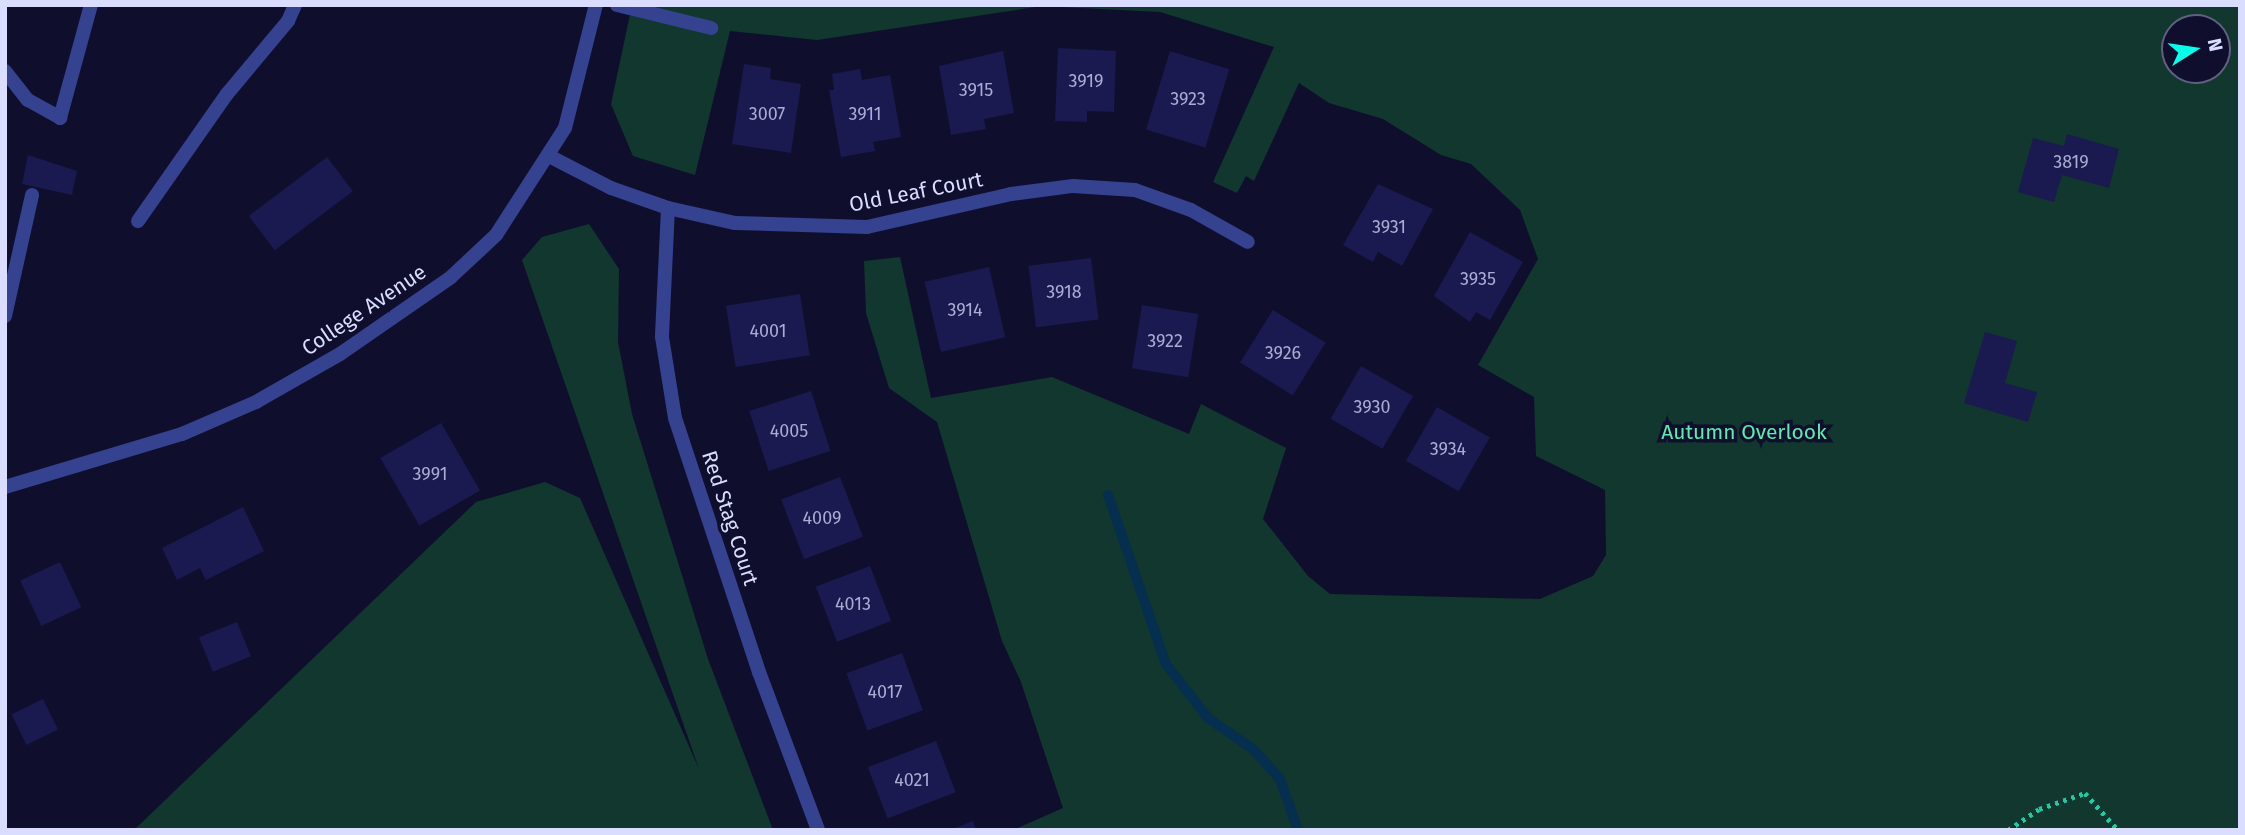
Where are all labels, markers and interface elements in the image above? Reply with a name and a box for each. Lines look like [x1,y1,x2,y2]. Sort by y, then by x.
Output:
north arrow [2161,14,2231,84]
text: N [2203,36,2228,53]
house number: 3919 [1068,70,1104,92]
house number: 3915 [959,79,993,101]
house number: 3923 [1170,88,1206,110]
house number: 3007 [749,103,785,125]
house number: 3911 [848,103,882,125]
house number: 3819 [2053,151,2089,173]
street label: Old Leaf Court [847,167,985,217]
house number: 3931 [1372,216,1406,238]
street label: College Avenue [297,259,431,361]
house number: 3935 [1460,268,1496,290]
house number: 3918 [1046,281,1082,303]
house number: 3914 [947,299,983,321]
house number: 4001 [749,320,787,342]
house number: 3922 [1147,330,1183,352]
house number: 3926 [1265,342,1301,364]
house number: 3930 [1354,396,1390,418]
park label: Autumn Overlook [1661,419,1827,445]
house number: 4005 [770,420,808,442]
house number: 3934 [1430,438,1466,460]
street label: Red Stag Court [696,448,764,588]
house number: 3991 [412,463,448,485]
house number: 4009 [803,507,841,529]
house number: 4013 [835,593,871,615]
house number: 4017 [868,681,902,703]
house number: 4021 [894,769,930,791]

